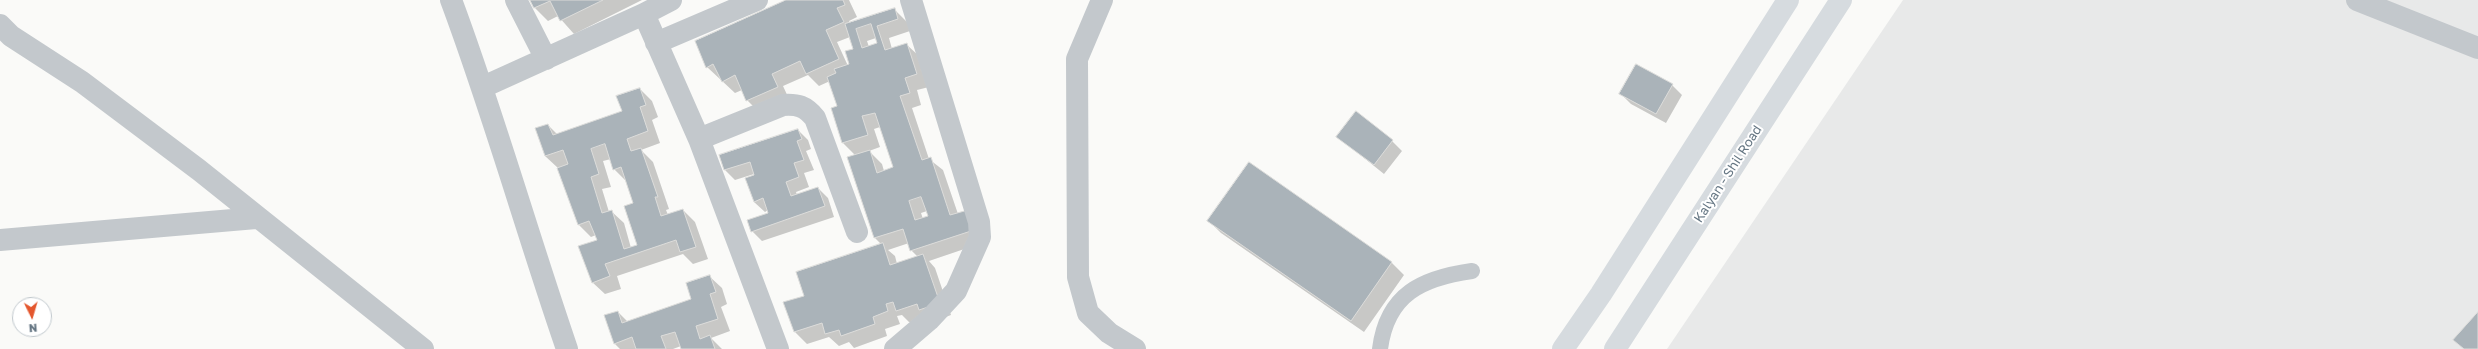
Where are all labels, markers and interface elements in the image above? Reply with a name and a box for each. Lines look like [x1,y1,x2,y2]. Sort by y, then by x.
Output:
street label: Kalyan - Shil Road [1691,122,1765,226]
north arrow [12,297,52,337]
text: N [28,322,38,335]

